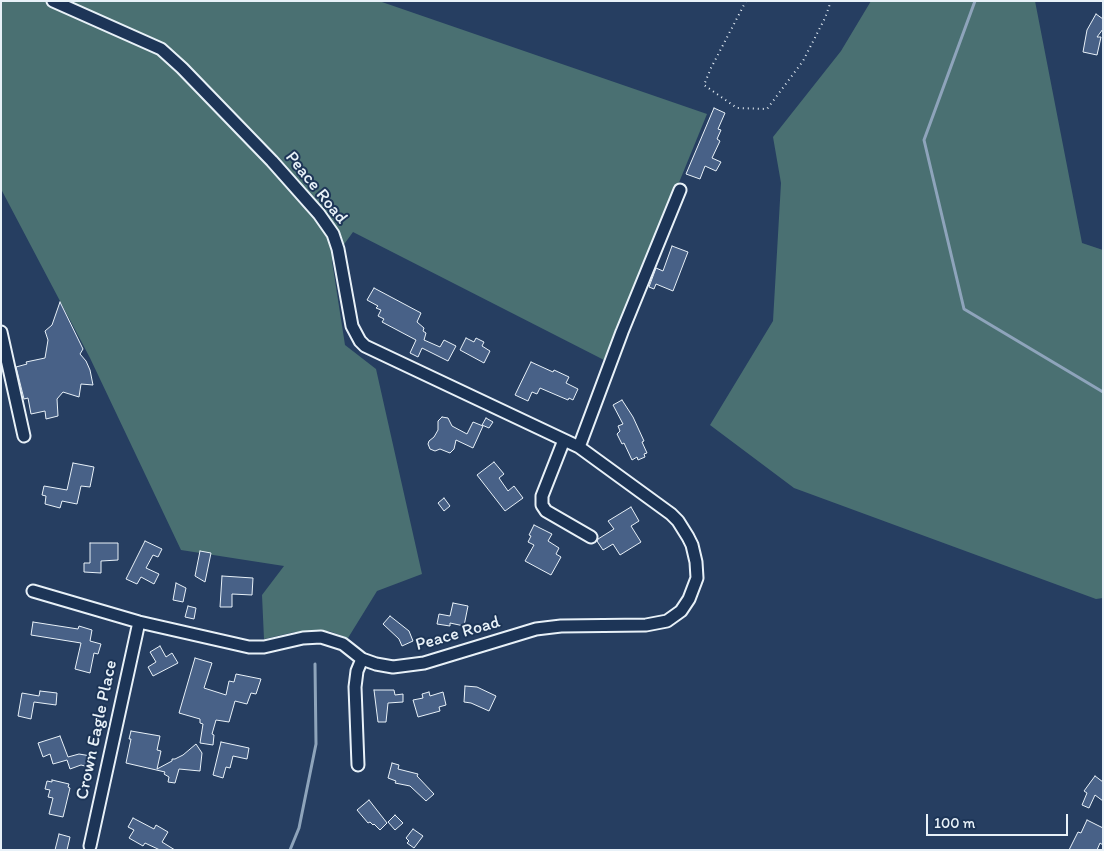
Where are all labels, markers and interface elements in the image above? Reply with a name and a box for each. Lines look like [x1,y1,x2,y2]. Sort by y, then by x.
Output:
street label: Peace Road [280,147,352,229]
street label: Peace Road [413,612,503,656]
street label: Crown Eagle Place [72,658,122,802]
scale bar [929,804,1072,836]
text: 100 m [934,814,975,832]

